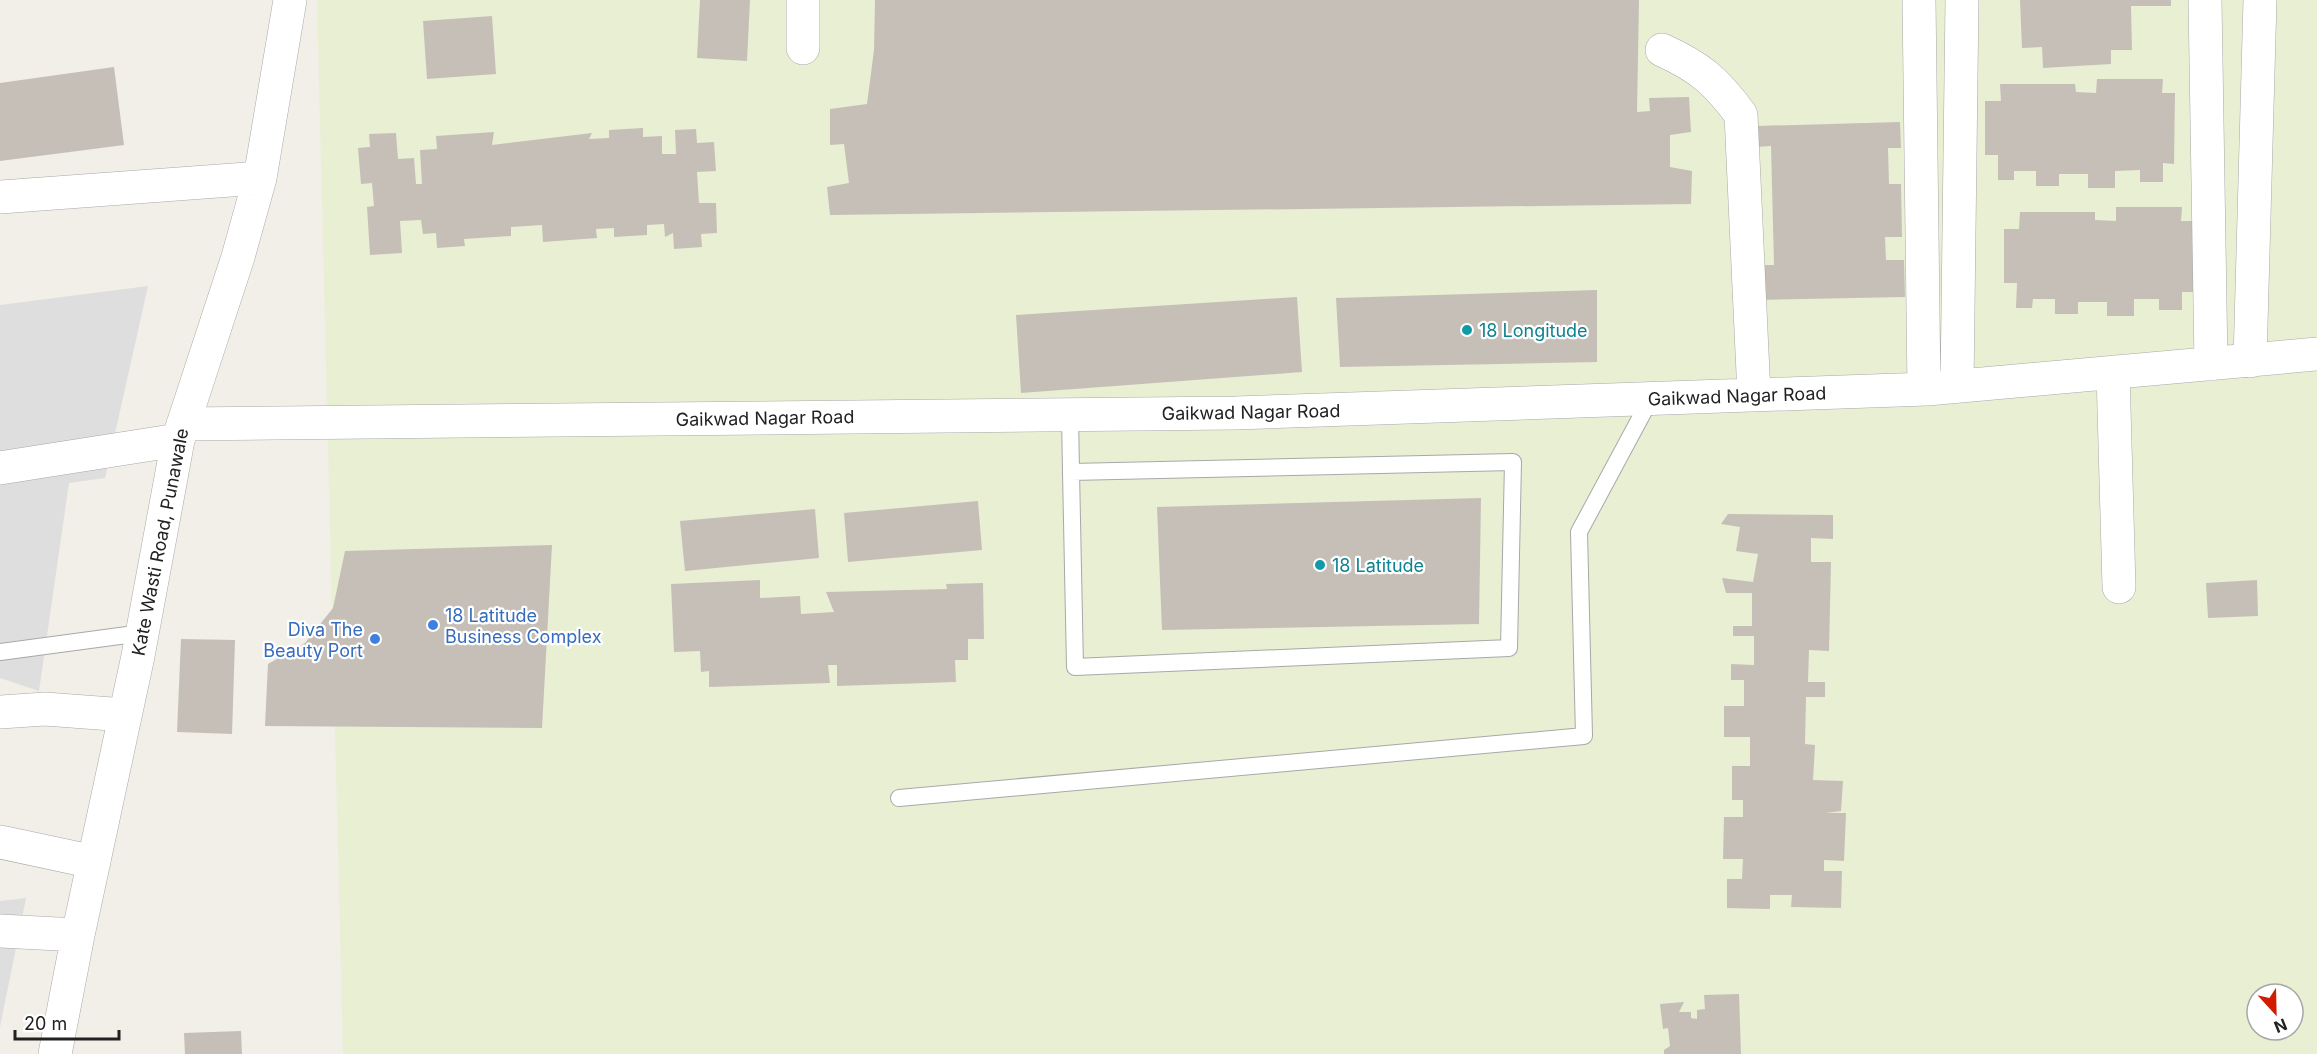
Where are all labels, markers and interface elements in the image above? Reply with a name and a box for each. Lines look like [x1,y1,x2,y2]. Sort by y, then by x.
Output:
place label: 18 Longitude [1479,320,1588,341]
marker: 18 Longitude [1460,323,1474,337]
street label: Gaikwad Nagar Road [1647,382,1827,410]
street label: Gaikwad Nagar Road [1161,400,1341,424]
street label: Gaikwad Nagar Road [675,406,855,430]
street label: Kate Wasti Road, Punawale [128,426,192,658]
place label: 18 Latitude [1332,555,1424,576]
marker: 18 Latitude [1313,558,1327,572]
place label: 18 Latitude Business Complex [445,605,602,647]
marker: 18 Latitude Business Complex [426,618,440,632]
place label: Diva The Beauty Port [263,619,363,661]
marker: Diva The Beauty Port [368,632,382,646]
north arrow [2245,982,2305,1042]
scale bar [15,1003,118,1041]
text: 20 m [24,1013,67,1034]
text: N [2271,1014,2290,1037]

